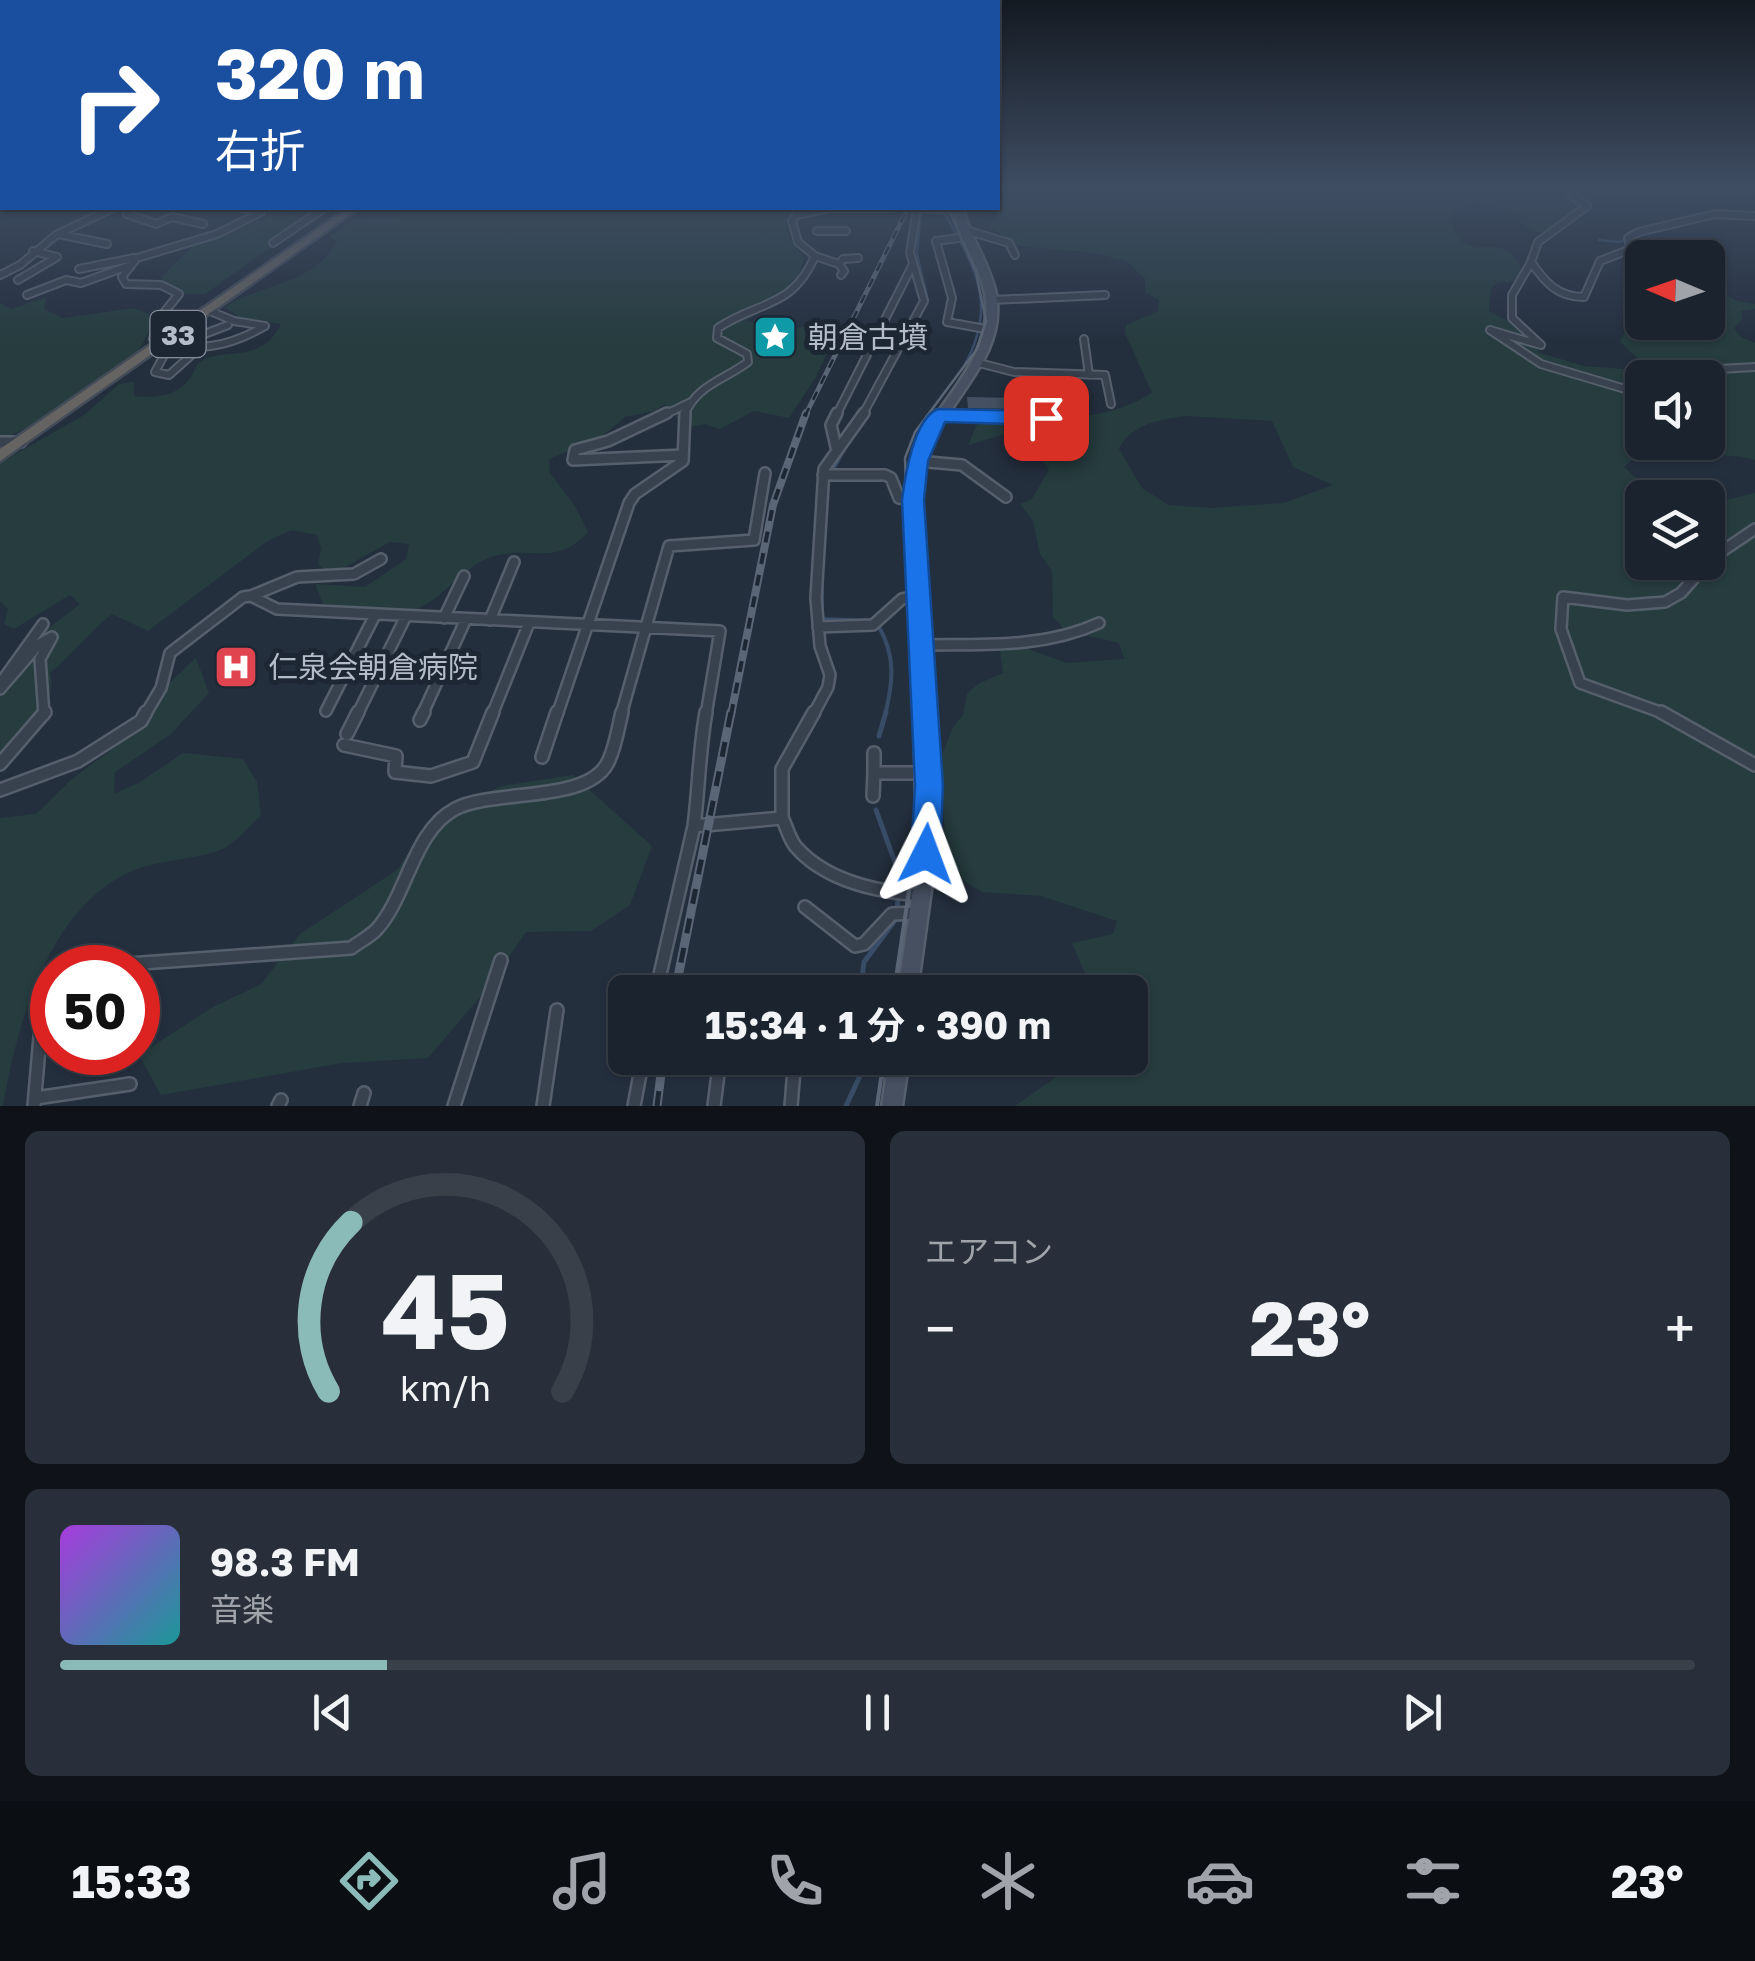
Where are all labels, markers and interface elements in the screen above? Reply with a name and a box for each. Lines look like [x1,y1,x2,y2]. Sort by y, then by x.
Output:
text: 320 m [215,30,425,114]
icon: right [50,40,180,170]
text: 右折 [215,123,305,177]
north arrow [1625,240,1725,340]
map controls [1625,240,1725,580]
road number: 33 [150,311,206,357]
place icon: 朝倉古墳 [752,314,798,360]
place label: 朝倉古墳 [808,319,928,355]
button: sound [1625,360,1725,460]
pin [1004,376,1089,461]
icon: arrive [1019,391,1074,446]
button: layers [1625,480,1725,580]
hospital icon: 仁泉会朝倉病院 [213,644,259,690]
place label: 仁泉会朝倉病院 [268,649,478,685]
position arrow [874,802,978,906]
speed limit sign: 50 [30,945,160,1075]
text: 15:34 · 1 分 · 390 m [705,1002,1051,1047]
text: エアコン [925,1232,1053,1270]
text: 45 [381,1247,509,1372]
text: 23° [1250,1282,1370,1373]
text: − [925,1295,955,1361]
text: + [1665,1295,1695,1361]
text: km/h [400,1366,490,1409]
text: 98.3 FM [210,1539,360,1584]
text: 音楽 [210,1590,274,1628]
icon: previous [305,1685,360,1740]
icon: pause [850,1685,905,1740]
icon: next [1395,1685,1450,1740]
icon: directions [334,1846,404,1916]
icon: music [547,1846,617,1916]
icon: phone [760,1846,830,1916]
icon: climate [973,1846,1043,1916]
icon: car [1185,1846,1255,1916]
icon: filters [1398,1846,1468,1916]
text: 15:33 [71,1854,191,1908]
text: 23° [1611,1854,1683,1908]

